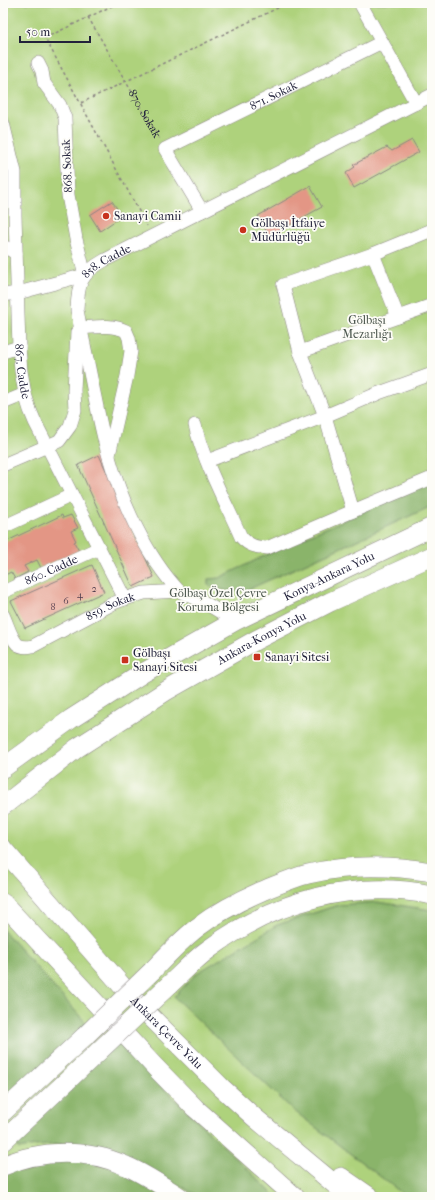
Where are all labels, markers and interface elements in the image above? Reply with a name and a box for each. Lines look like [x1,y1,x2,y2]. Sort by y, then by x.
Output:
scale bar [20,18,90,44]
text: 50 m [26,25,50,39]
street label: 871. Sokak [247,78,300,113]
street label: 870. Sokak [125,87,165,141]
street label: 868. Sokak [59,138,75,193]
place label: Sanayi Camii [114,209,182,223]
marker: Sanayi Camii [101,211,111,221]
place label: Gölbaşı İtfaiye Müdürlüğü [251,215,325,244]
marker: Gölbaşı İtfaiye Müdürlüğü [238,225,248,235]
street label: 858. Cadde [79,241,133,281]
park label: Gölbaşı Mezarlığı [342,313,392,341]
street label: 867. Cadde [12,343,33,401]
street label: Konya-Ankara Yolu [281,548,377,604]
street label: 860. Cadde [22,552,80,588]
house number: 2 [91,583,97,595]
park label: Gölbaşı Özel Çevre Koruma Bölgesi [169,585,267,614]
house number: 4 [77,589,84,601]
street label: 859. Sokak [83,589,137,624]
house number: 6 [63,595,69,607]
house number: 8 [50,601,56,613]
street label: Ankara-Konya Yolu [214,608,309,668]
place label: Gölbaşı Sanayi Sitesi [133,646,198,674]
place label: Sanayi Sitesi [265,650,330,664]
marker: Sanayi Sitesi [252,652,262,662]
marker: Gölbaşı Sanayi Sitesi [120,655,130,665]
street label: Ankara Çevre Yolu [127,993,206,1072]

